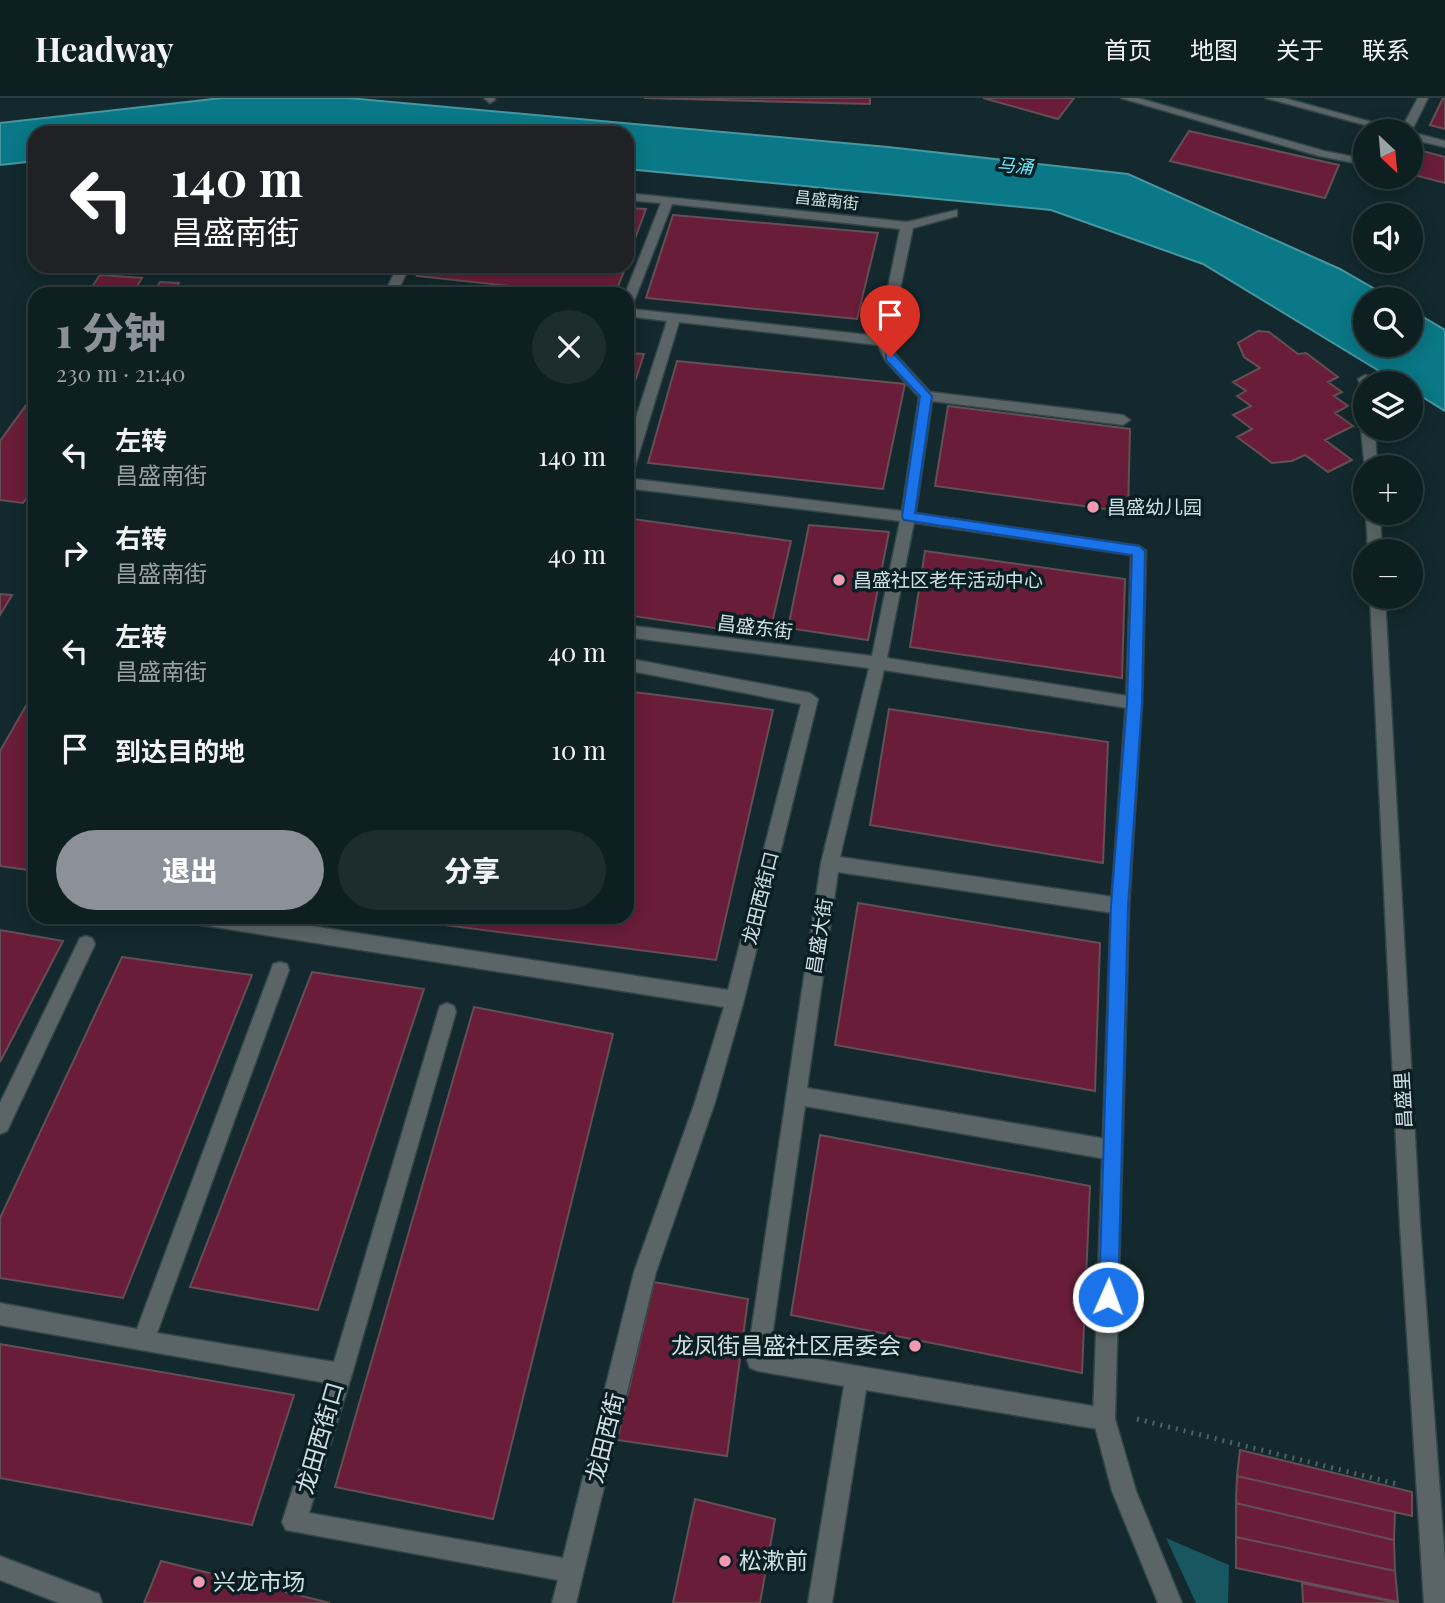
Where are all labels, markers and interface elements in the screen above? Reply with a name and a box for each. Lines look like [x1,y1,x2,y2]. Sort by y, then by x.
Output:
text: Headway [35,26,174,70]
text: 首页 [1104,33,1152,65]
text: 地图 [1190,33,1238,65]
text: 关于 [1276,33,1324,65]
text: 联系 [1362,33,1410,65]
north arrow [1353,119,1423,189]
map controls [1353,119,1423,609]
text: 140 m [171,144,303,209]
water label: 马涌 [996,151,1036,179]
icon: left [56,154,147,245]
street label: 昌盛南街 [794,186,860,213]
button: sound [1353,203,1423,273]
text: 昌盛南街 [171,209,299,252]
pin [860,285,920,357]
button: search [1353,287,1423,357]
icon: arrive [871,296,909,334]
text: 1 分钟 [56,303,166,359]
button: close [532,310,606,384]
text: 230 m · 21:40 [56,357,186,388]
button: layers [1353,371,1423,441]
text: 左转 [115,422,167,457]
icon: left [56,436,94,474]
text: 140 m [538,438,606,473]
button: + [1353,455,1423,525]
text: 昌盛南街 [115,459,207,490]
place label: 昌盛幼儿园 [1107,493,1202,519]
marker: 昌盛幼儿园 [1085,499,1101,515]
text: 右转 [115,520,167,555]
icon: right [56,534,94,572]
text: 40 m [548,536,606,571]
button: − [1353,539,1423,609]
text: 昌盛南街 [115,557,207,588]
place label: 昌盛社区老年活动中心 [853,566,1043,592]
marker: 昌盛社区老年活动中心 [831,572,847,588]
street label: 昌盛东街 [716,608,794,644]
text: 左转 [115,618,167,653]
icon: left [56,632,94,670]
text: 40 m [548,634,606,669]
text: 昌盛南街 [115,655,207,686]
icon: arrive [56,730,94,768]
text: 10 m [551,732,606,767]
text: 到达目的地 [115,733,245,768]
button: 退出 [56,830,324,910]
button: 分享 [338,830,606,910]
street label: 龙田西街口 [735,849,783,947]
street label: 昌盛大街 [799,896,837,975]
street label: 昌盛里 [1388,1071,1416,1129]
position arrow [1071,1260,1145,1334]
place label: 龙凤街昌盛社区居委会 [671,1329,901,1360]
marker: 龙凤街昌盛社区居委会 [907,1338,923,1354]
street label: 龙田西街口 [288,1378,349,1497]
street label: 龙田西街 [577,1389,630,1486]
place label: 松漱前 [739,1544,808,1575]
marker: 松漱前 [717,1553,733,1569]
place label: 兴龙市场 [213,1565,305,1596]
marker: 兴龙市场 [191,1574,207,1590]

